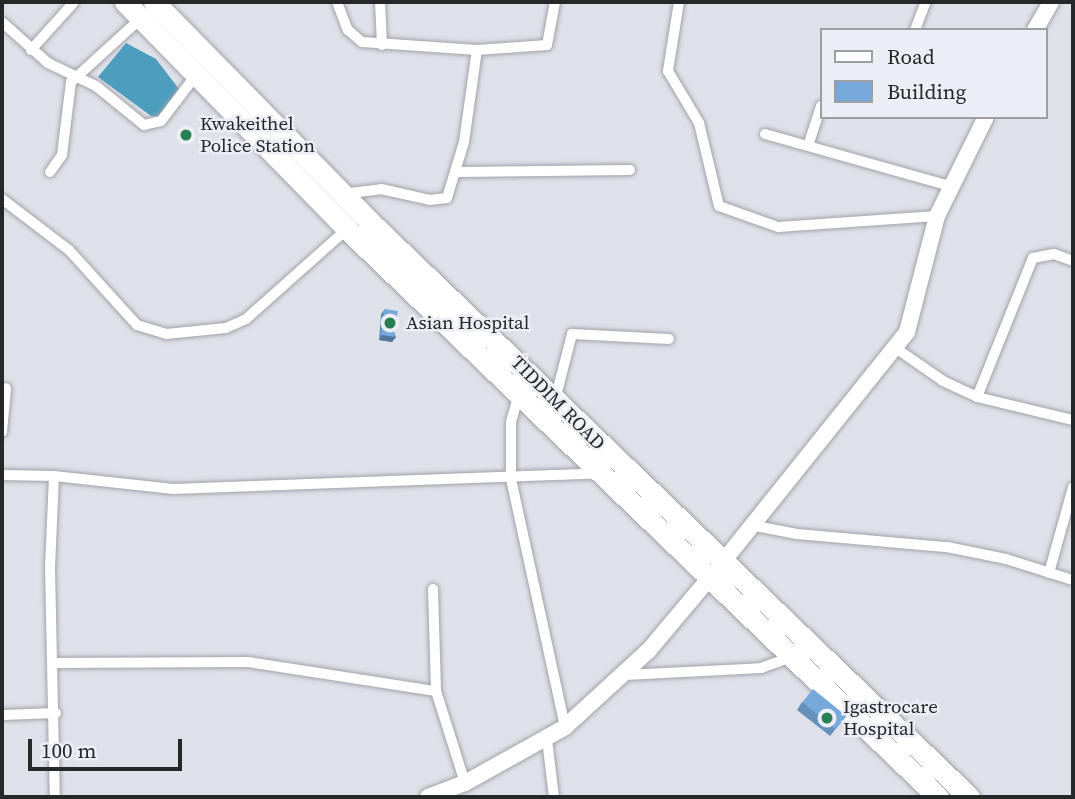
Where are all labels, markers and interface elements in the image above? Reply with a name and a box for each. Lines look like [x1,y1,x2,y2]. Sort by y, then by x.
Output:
legend [820,28,1047,119]
text: Road [887,42,935,71]
text: Building [887,77,966,106]
place label: Kwakeithel Police Station [200,113,315,157]
marker: Kwakeithel Police Station [178,127,194,143]
place label: Asian Hospital [406,312,529,334]
marker: Asian Hospital [380,313,400,333]
street label: TIDDIM ROAD [506,351,610,455]
place label: Igastrocare Hospital [843,696,938,740]
marker: Igastrocare Hospital [817,708,837,728]
scale bar [32,726,186,770]
text: 100 m [41,736,96,765]

